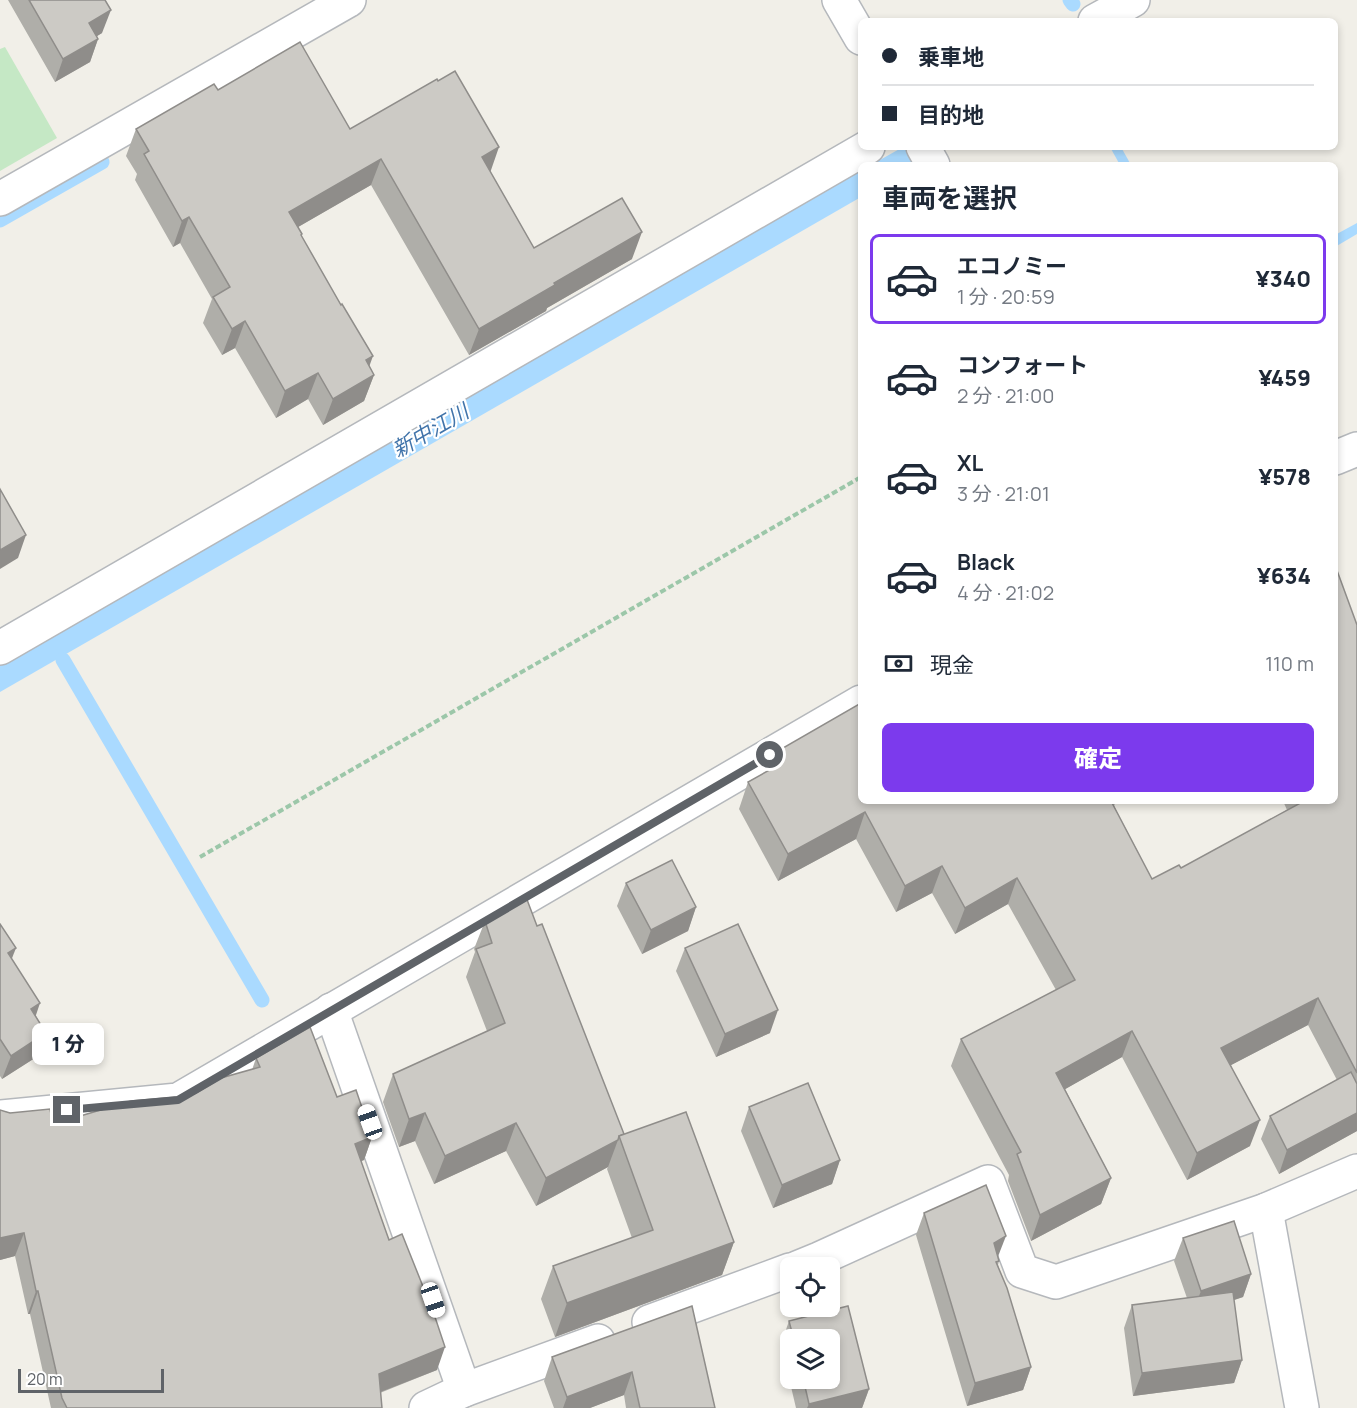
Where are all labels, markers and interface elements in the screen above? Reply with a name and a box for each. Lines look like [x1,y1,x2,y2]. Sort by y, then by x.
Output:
text: 乗車地 [918,42,984,72]
text: 目的地 [918,100,984,130]
text: 車両を選択 [882,179,1017,216]
text: エコノミー [957,251,1067,281]
icon: car [885,252,939,306]
text: ¥340 [1256,264,1311,294]
text: 1 分 · 20:59 [957,283,1055,310]
text: コンフォート [957,350,1088,380]
icon: car [885,351,939,405]
text: ¥459 [1259,363,1311,393]
text: 2 分 · 21:00 [957,382,1055,409]
water label: 新中江川 [387,396,475,463]
text: XL [957,448,983,478]
icon: car [885,450,939,504]
text: ¥578 [1259,462,1311,492]
text: 3 分 · 21:01 [957,480,1050,507]
text: Black [957,547,1014,577]
icon: car [885,549,939,603]
text: ¥634 [1257,561,1311,591]
text: 4 分 · 21:02 [957,579,1054,606]
icon: cash [882,647,915,680]
text: 現金 [930,650,974,680]
text: 110 m [1265,650,1314,677]
button: 確定 [882,723,1314,792]
route start [756,741,783,768]
callout: 1 分 [31,1023,103,1065]
text: 1 分 [51,1030,85,1057]
route end [53,1096,80,1123]
car [355,1102,385,1142]
map controls [780,1257,840,1389]
button: locate [780,1257,840,1317]
car [419,1280,447,1320]
button: layers [780,1329,840,1389]
scale bar [18,1366,164,1394]
text: 20 m [27,1368,63,1390]

